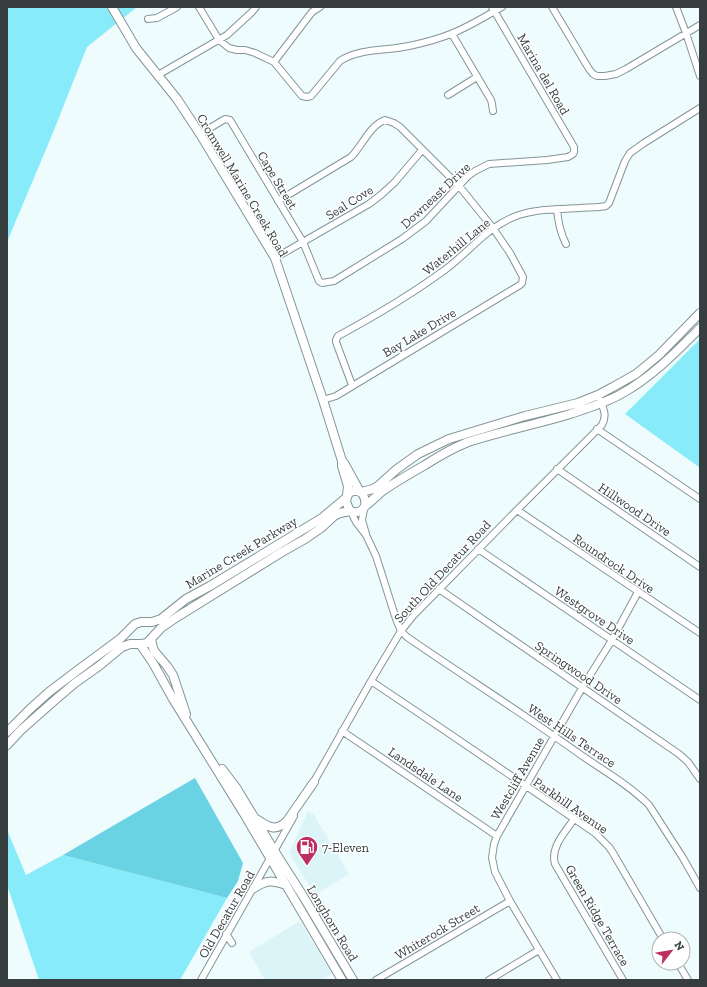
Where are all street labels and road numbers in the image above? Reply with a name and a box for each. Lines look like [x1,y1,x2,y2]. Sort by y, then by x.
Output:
street label: Marina del Road [514,31,573,117]
street label: Cromwell Marine Creek Road [194,111,291,260]
street label: Cape Street [254,148,301,212]
street label: Downeast Drive [397,159,473,231]
street label: Seal Cove [323,182,376,223]
street label: Waterhill Lane [420,215,493,278]
street label: Bay Lake Drive [380,305,459,360]
street label: Hillwood Drive [596,480,674,539]
street label: Marine Creek Parkway [183,513,300,592]
street label: South Old Decatur Road [391,517,494,626]
street label: Roundrock Drive [570,531,657,596]
street label: Westgrove Drive [552,583,638,648]
street label: Springwood Drive [532,638,625,707]
street label: West Hills Terrace [525,701,618,770]
street label: Westcliff Avenue [488,734,547,822]
street label: Landsdale Lane [386,744,466,805]
street label: Parkhill Avenue [531,774,611,837]
street label: Green Ridge Terrace [562,862,633,969]
street label: Old Decatur Road [195,868,258,961]
street label: Longhorn Road [304,882,361,964]
street label: Whiterock Street [392,900,482,963]

